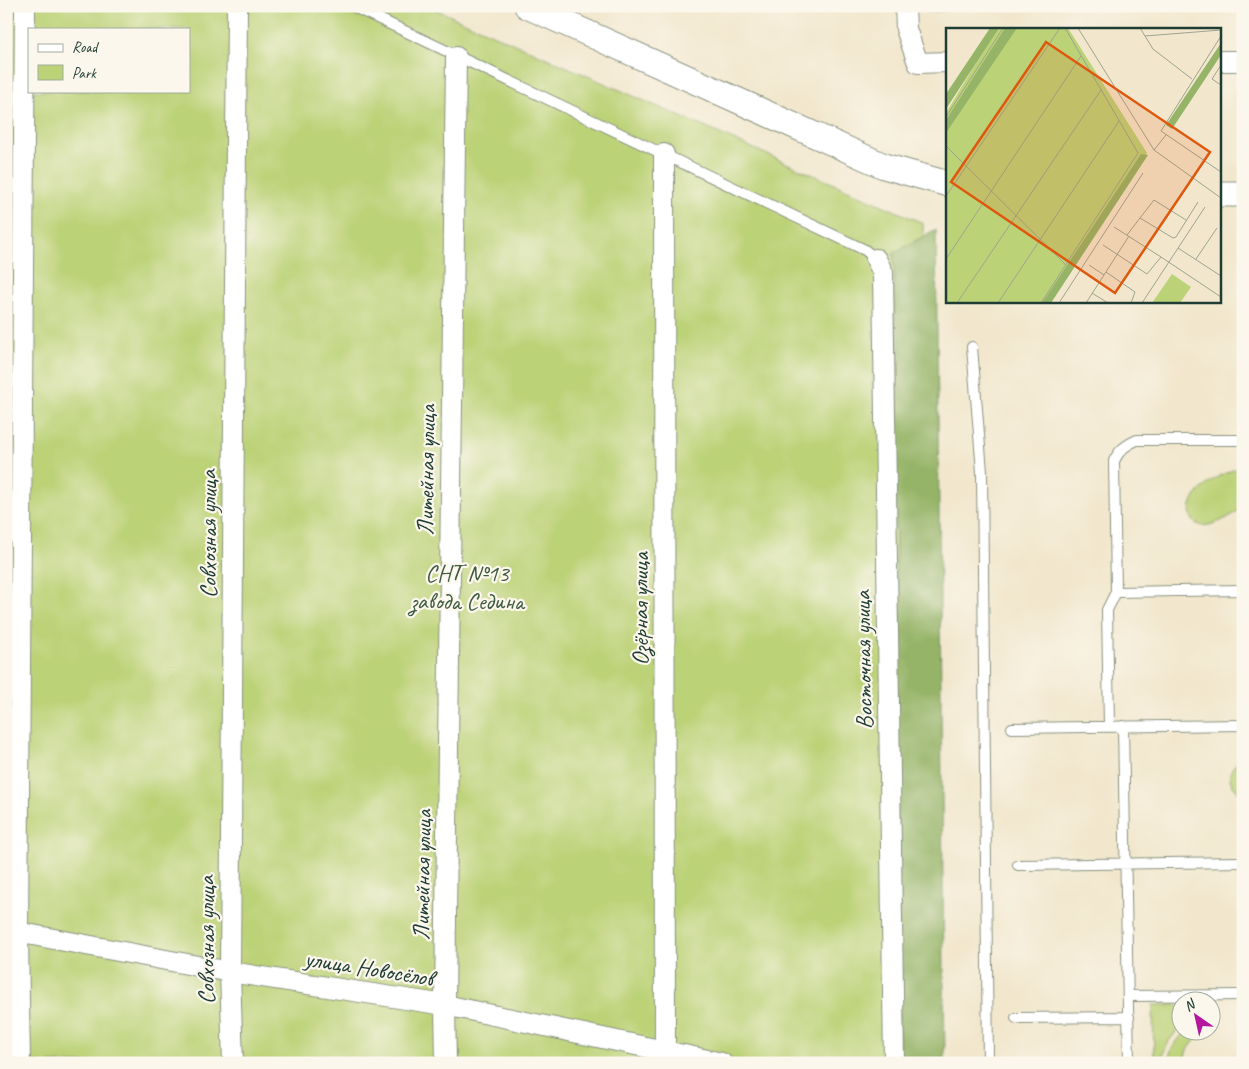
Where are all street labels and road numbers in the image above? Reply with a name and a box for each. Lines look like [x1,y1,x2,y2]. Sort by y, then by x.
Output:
street label: Литейная улица [410,403,442,536]
street label: Совхозная улица [193,468,223,598]
street label: Озёрная улица [625,551,656,666]
street label: Восточная улица [847,589,879,730]
street label: Литейная улица [406,808,438,941]
street label: Совхозная улица [191,874,221,1004]
street label: улица Новосёлов [301,943,439,994]

